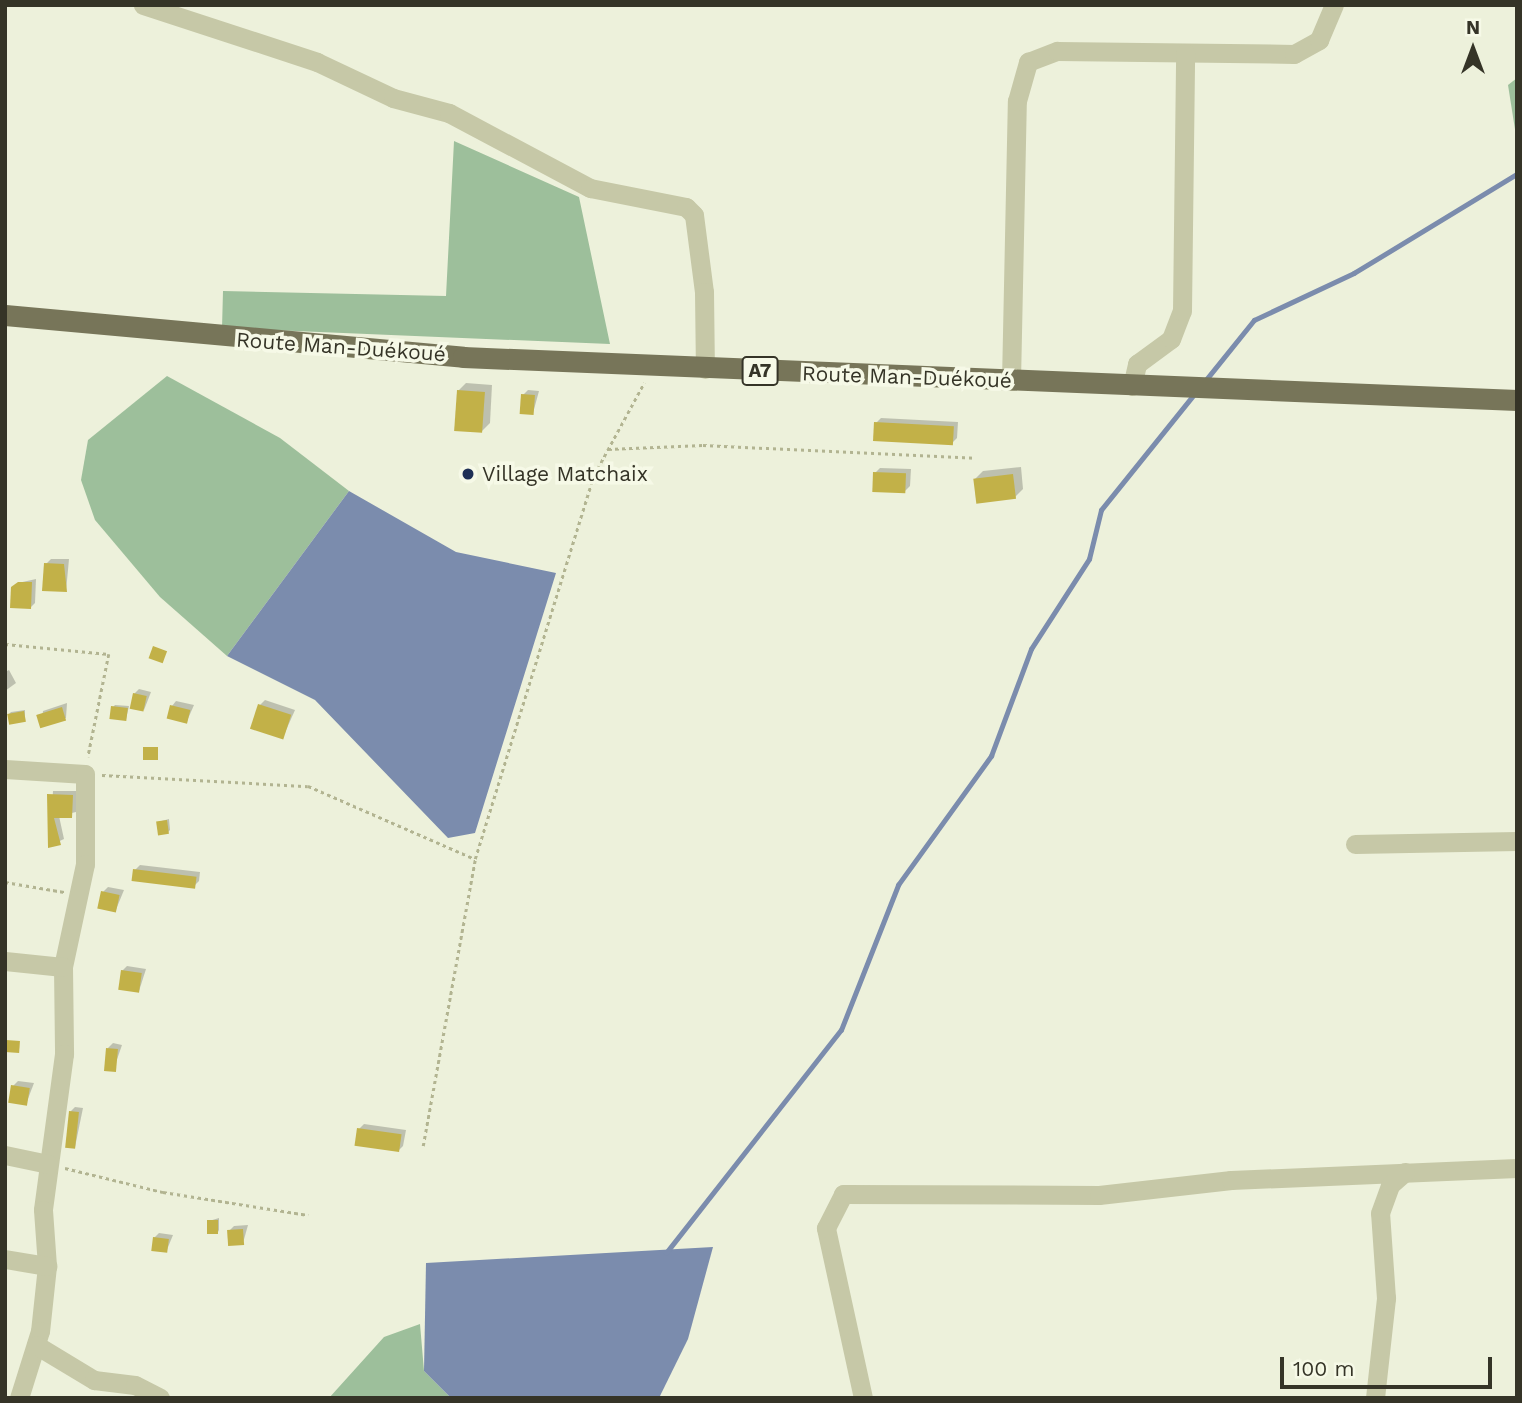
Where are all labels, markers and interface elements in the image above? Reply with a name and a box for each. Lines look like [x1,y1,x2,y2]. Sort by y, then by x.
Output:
north arrow [1438,14,1508,84]
text: N [1466,16,1480,39]
street label: Route Man-Duékoué [235,327,447,367]
road number: A7 [741,356,779,386]
street label: Route Man-Duékoué [802,361,1012,393]
place label: Village Matchaix [482,461,648,487]
marker: Village Matchaix [460,466,476,482]
scale bar [1284,1344,1496,1388]
text: 100 m [1293,1356,1355,1381]

